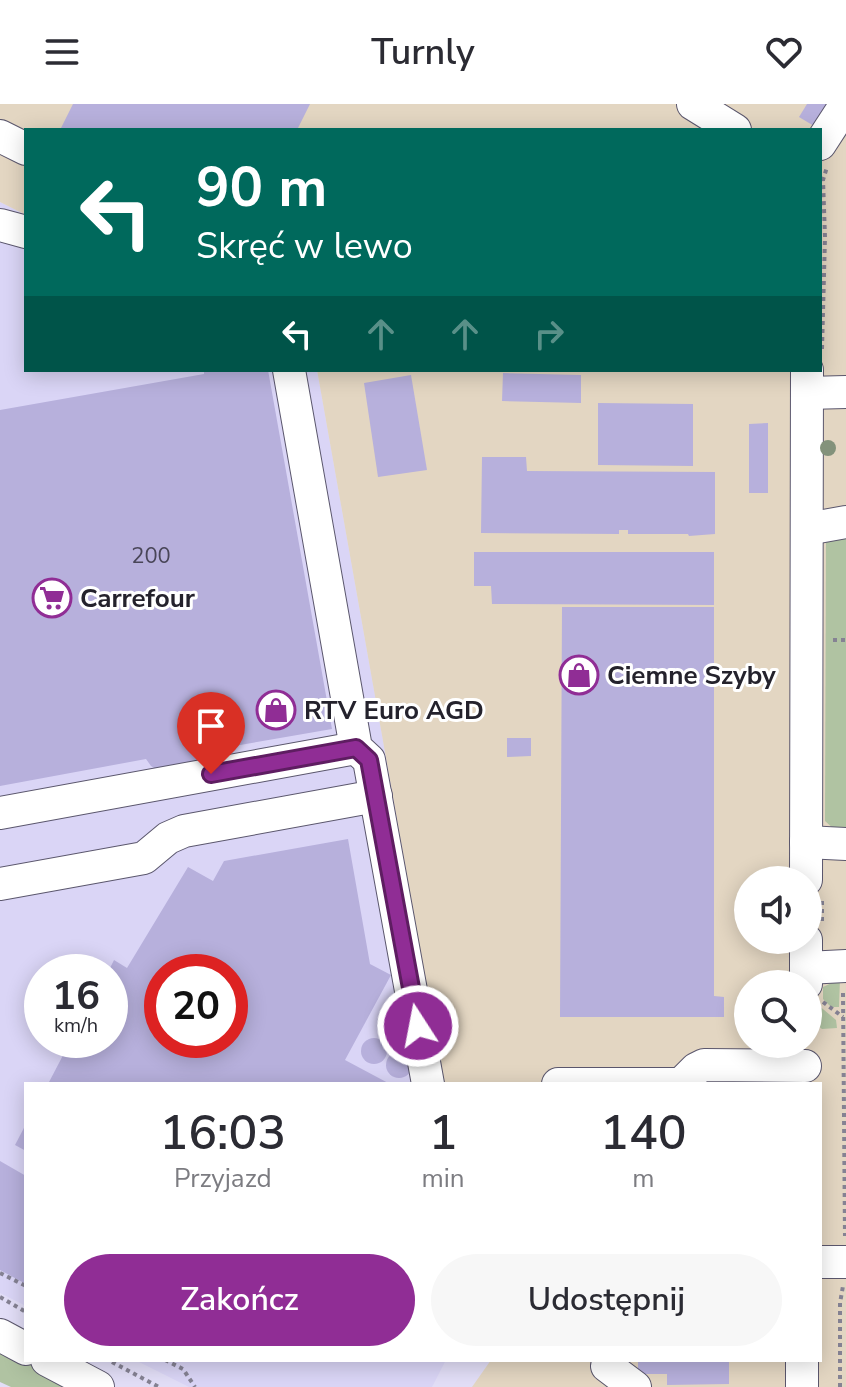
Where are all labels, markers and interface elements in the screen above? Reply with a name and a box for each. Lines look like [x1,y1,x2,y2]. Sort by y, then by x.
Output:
text: Turnly [371,28,475,77]
icon: menu [40,30,84,74]
icon: heart [762,30,806,74]
text: 90 m [196,149,327,226]
icon: left [64,160,168,264]
text: Skręć w lewo [196,222,413,271]
icon: left [275,312,319,356]
icon: ahead [359,312,403,356]
icon: ahead [443,312,487,356]
icon: right [527,312,571,356]
house number: 200 [131,541,171,571]
supermarket icon: Carrefour [31,577,73,619]
place label: Carrefour [80,581,196,616]
shop icon: Ciemne Szyby [558,654,600,696]
place label: Ciemne Szyby [607,658,776,693]
shop icon: RTV Euro AGD [255,689,297,731]
pin [177,692,245,774]
place label: RTV Euro AGD [304,693,484,728]
icon: arrive [189,704,233,748]
map controls [734,866,822,1058]
button: sound [734,866,822,954]
speed limit sign: 20 [144,954,248,1058]
text: 16 [52,969,100,1023]
button: search [734,970,822,1058]
position arrow [376,984,460,1068]
text: km/h [54,1012,98,1039]
text: 16:03 [159,1100,286,1166]
text: 1 [429,1100,457,1166]
text: 140 [600,1100,687,1166]
text: Przyjazd [174,1161,272,1196]
text: min [422,1161,465,1196]
text: m [632,1161,654,1196]
button: Zakończ [64,1254,415,1346]
button: Udostępnij [431,1254,782,1346]

